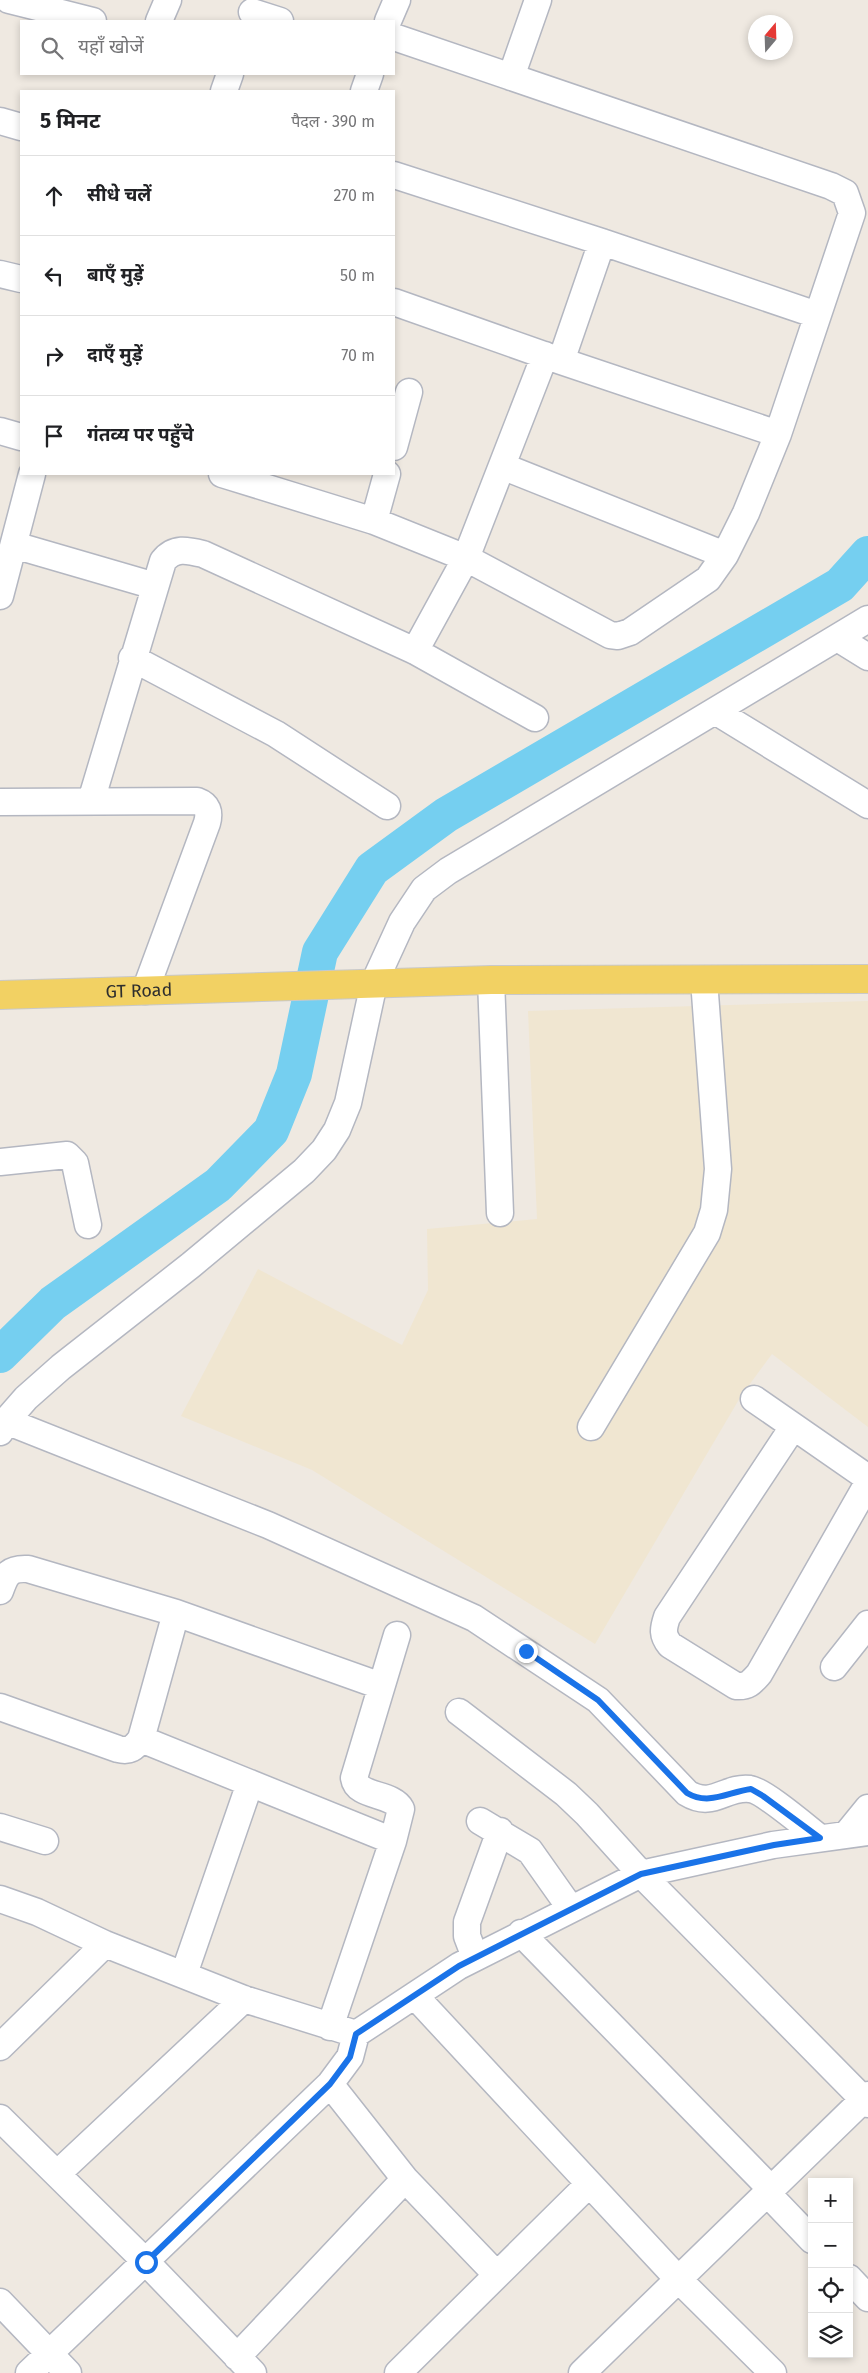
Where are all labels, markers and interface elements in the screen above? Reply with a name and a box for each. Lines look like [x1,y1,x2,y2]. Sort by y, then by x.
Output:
north arrow [748,15,793,60]
search box [20,20,395,75]
icon: search [38,34,66,62]
text: यहाँ खोजें [78,35,144,58]
text: 5 मिनट [40,108,100,134]
text: पैदल · 390 m [291,112,375,131]
icon: ahead [40,182,68,210]
text: सीधे चलें [87,183,151,206]
text: 270 m [333,186,375,205]
icon: left [40,262,68,290]
text: बाएँ मुड़ें [87,263,144,286]
text: 50 m [340,266,375,285]
icon: right [40,342,68,370]
text: दाएँ मुड़ें [87,343,143,366]
text: 70 m [341,346,375,365]
icon: arrive [40,422,68,450]
text: गंतव्य पर पहुँचे [87,423,194,446]
street label: GT Road [105,979,173,1003]
route end [515,1640,538,1663]
map controls [808,2178,853,2358]
button: + [808,2178,853,2223]
button: − [808,2223,853,2268]
route start [135,2251,158,2274]
button: locate [808,2268,853,2313]
button: layers [808,2313,853,2358]

